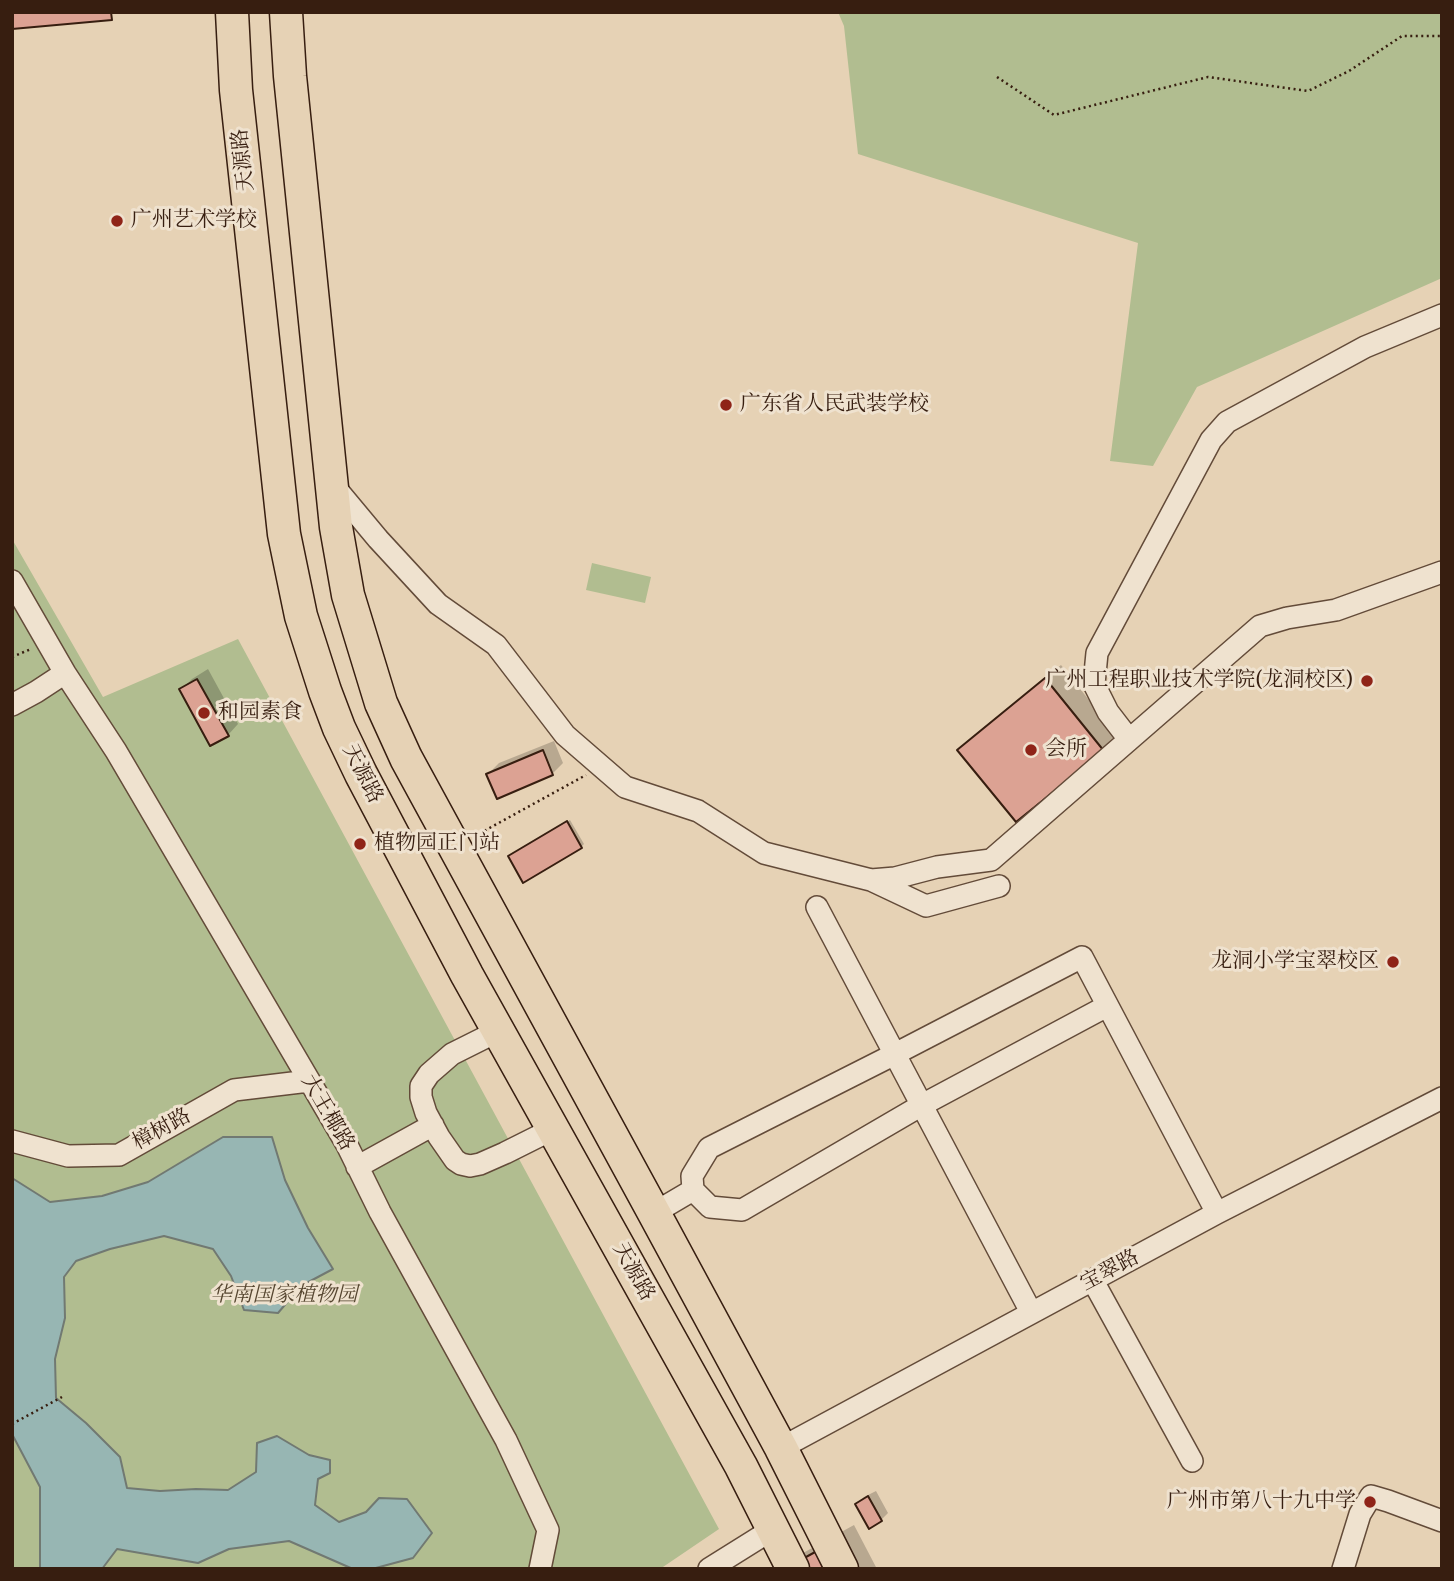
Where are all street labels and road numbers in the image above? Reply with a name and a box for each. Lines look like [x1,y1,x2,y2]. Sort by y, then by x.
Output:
street label: 天源路 [228,127,260,193]
street label: 天源路 [336,740,388,808]
street label: 大王椰路 [295,1070,359,1156]
street label: 樟树路 [128,1104,196,1156]
street label: 天源路 [607,1238,659,1306]
street label: 宝翠路 [1076,1245,1144,1297]

